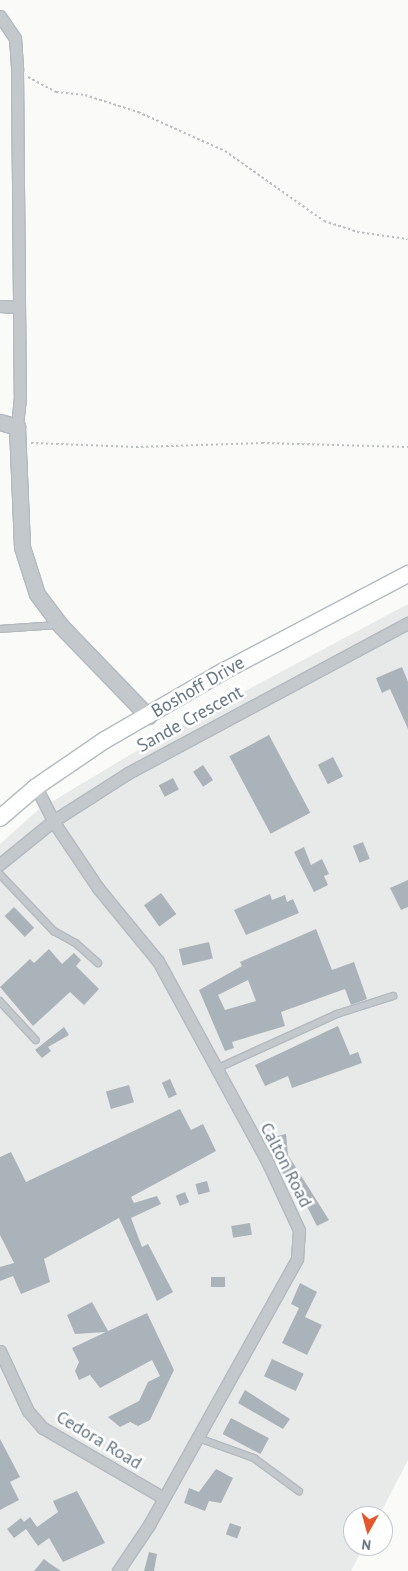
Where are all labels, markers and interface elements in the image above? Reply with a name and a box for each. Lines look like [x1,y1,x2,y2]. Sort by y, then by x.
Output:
street label: Boshoff Drive [148,652,248,722]
street label: Sande Crescent [133,681,247,757]
street label: Calton Road [255,1119,317,1211]
street label: Cedora Road [52,1406,146,1474]
north arrow [343,1506,393,1556]
text: N [361,1535,372,1554]

